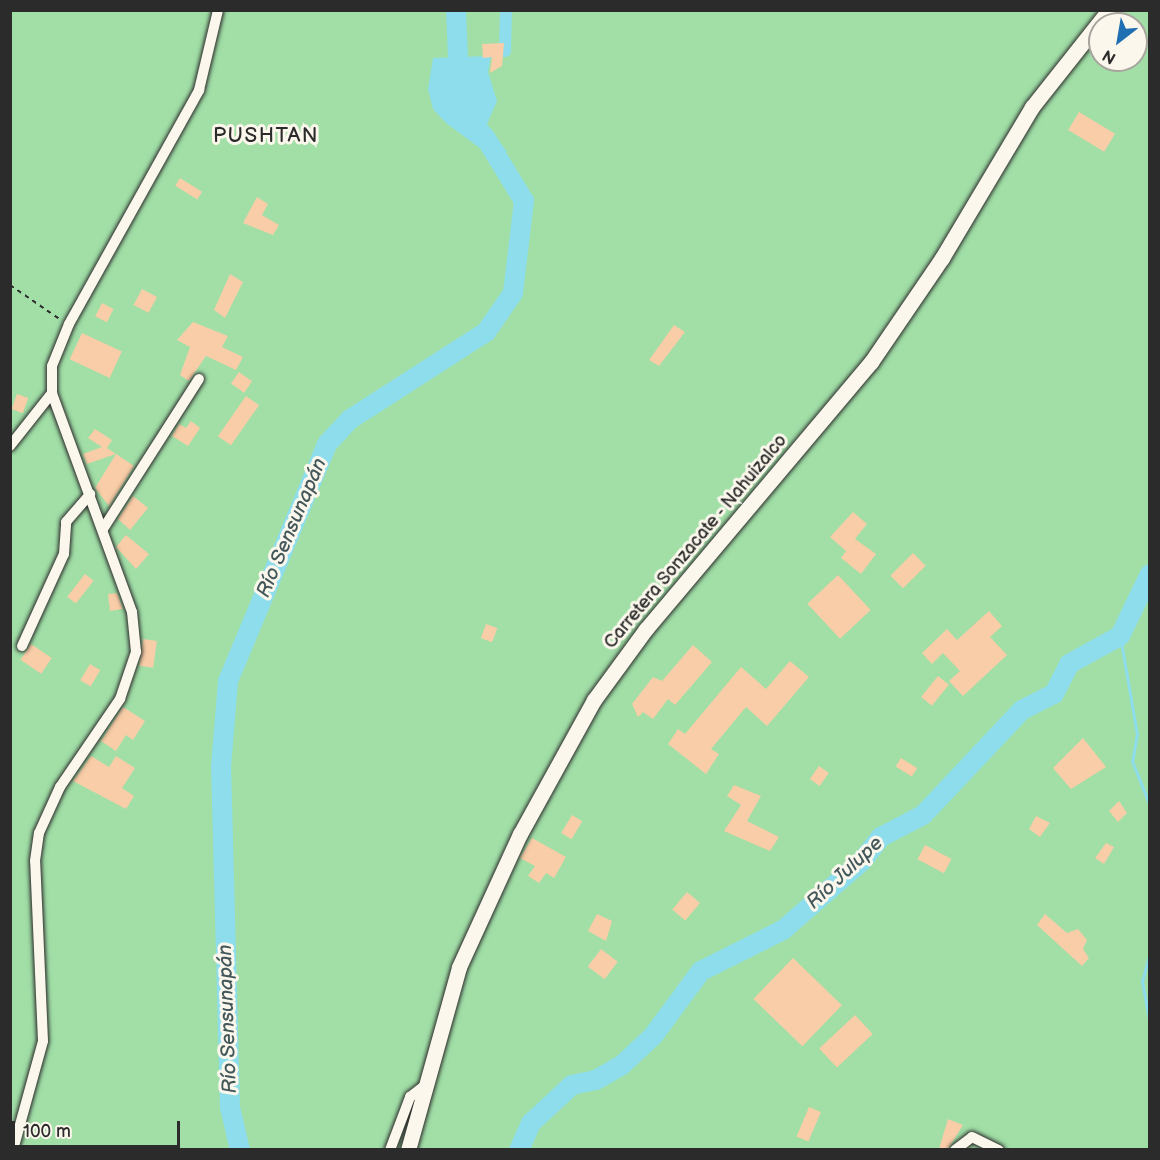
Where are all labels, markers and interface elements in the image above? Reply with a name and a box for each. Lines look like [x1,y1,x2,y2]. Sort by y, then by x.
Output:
north arrow [1088,12,1148,72]
text: N [1099,45,1120,67]
district label: PUSHTAN [213,123,319,149]
street label: Carretera Sonzacate - Nahuizalco [599,430,793,654]
water label: Río Sensunapán [252,454,332,602]
water label: Río Julupe [801,831,889,915]
water label: Río Sensunapán [213,944,243,1094]
scale bar [15,1109,183,1147]
text: 100 m [23,1121,71,1142]

